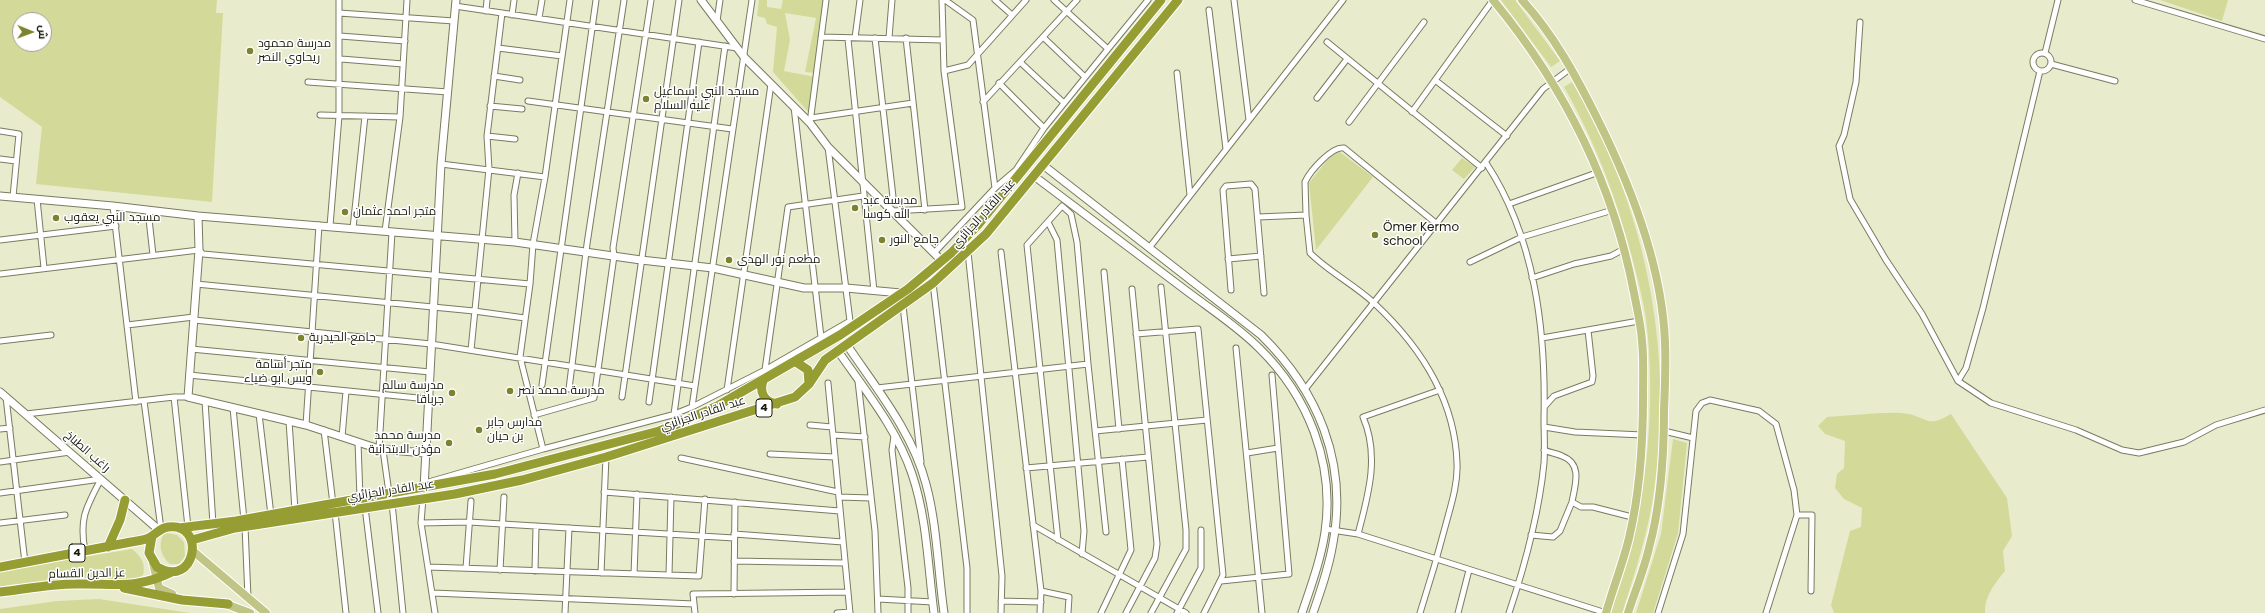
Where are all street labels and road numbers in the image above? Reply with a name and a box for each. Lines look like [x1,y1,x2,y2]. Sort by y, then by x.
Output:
street label: عبد القادر الجزائري [949,176,1019,252]
street label: عبد القادر الجزائري [659,394,747,434]
road number: 4 [756,399,772,417]
street label: راغب الطباخ [61,428,113,476]
street label: عبد القادر الجزائري [346,477,436,505]
road number: 4 [69,544,85,562]
street label: عز الدين القسام [48,566,126,582]

